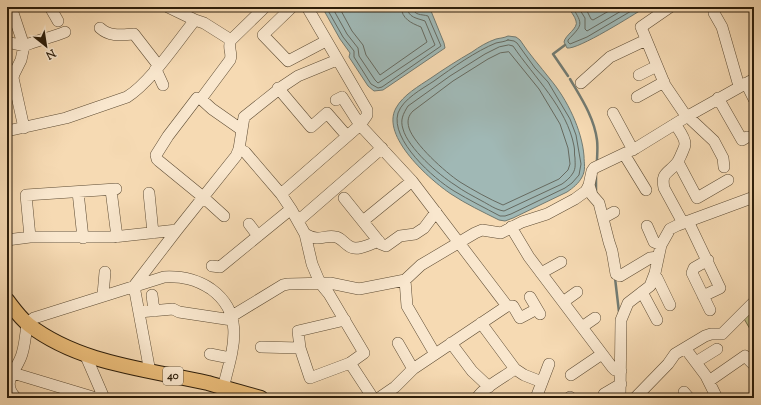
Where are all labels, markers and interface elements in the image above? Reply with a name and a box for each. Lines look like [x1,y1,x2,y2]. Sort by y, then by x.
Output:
north arrow [26,26,66,66]
text: N [43,44,59,63]
road number: 40 [163,367,183,385]

